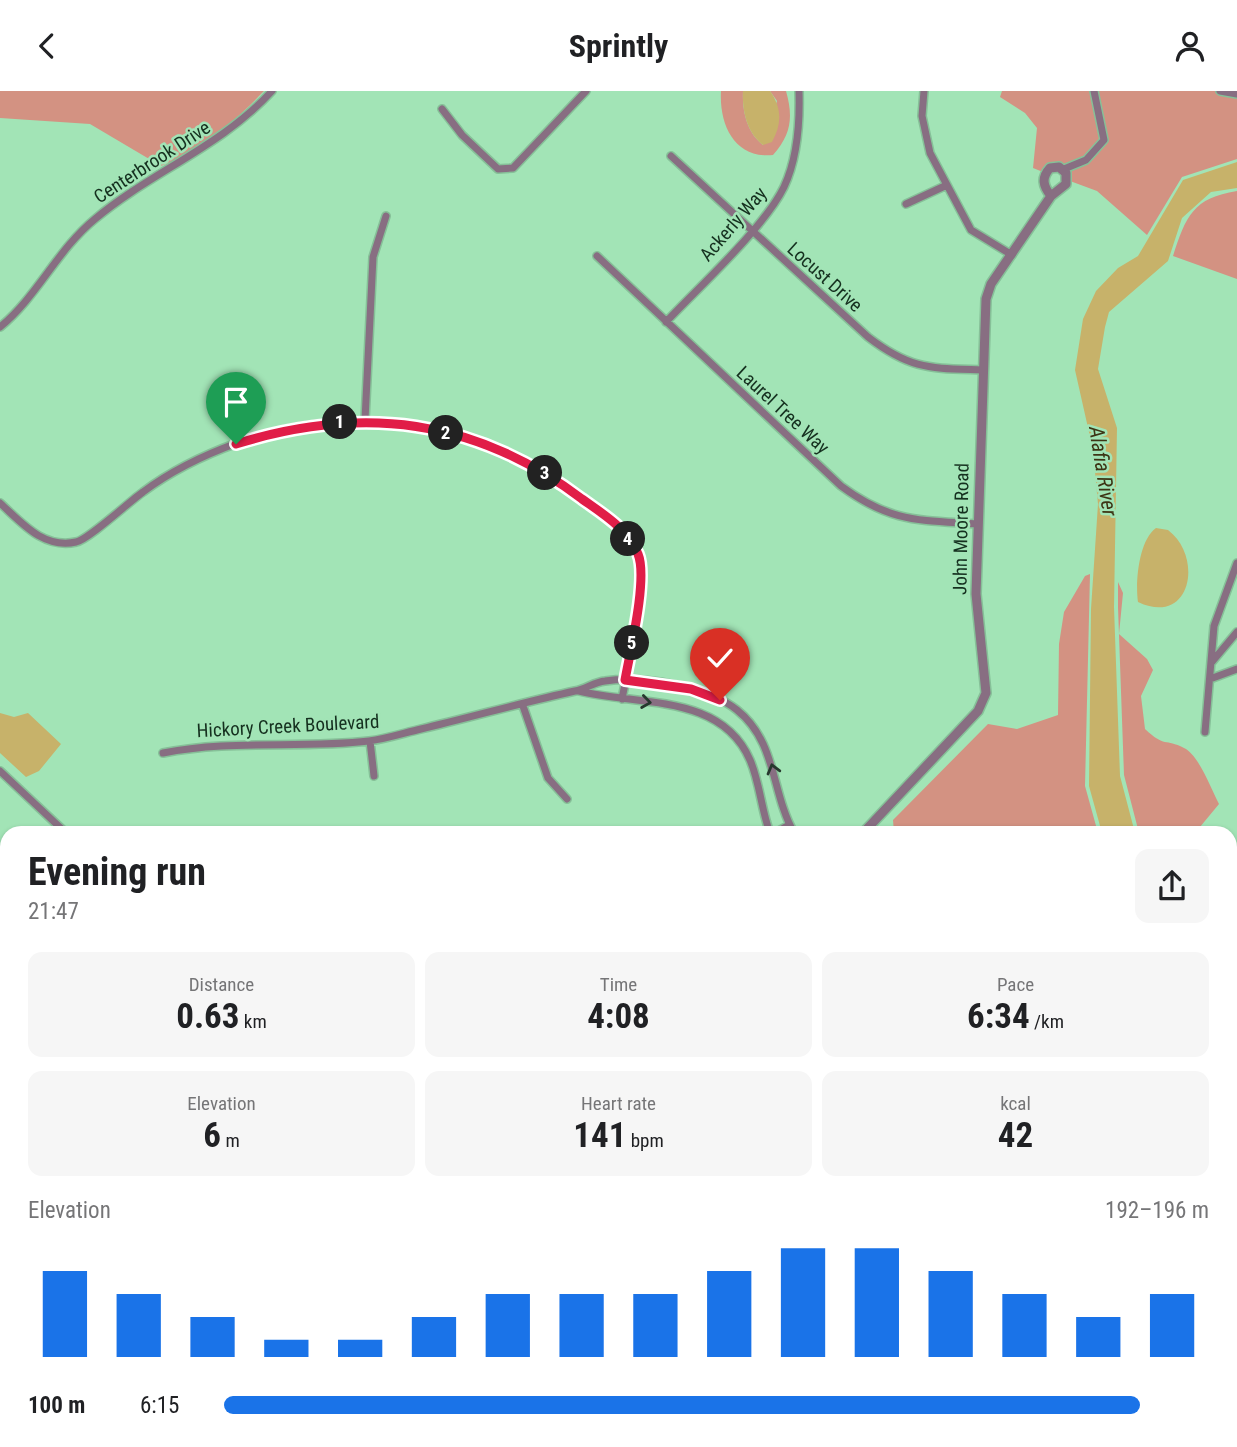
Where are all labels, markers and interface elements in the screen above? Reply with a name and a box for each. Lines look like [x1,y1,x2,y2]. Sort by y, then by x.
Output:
icon: back [28,27,66,65]
text: Sprintly [569,27,668,65]
icon: person [1171,27,1209,65]
street label: Centerbrook Drive [90,116,215,208]
street label: Ackerly Way [695,182,771,266]
street label: Locust Drive [783,237,867,317]
street label: Laurel Tree Way [732,361,834,459]
pin [206,372,266,444]
icon: arrive [217,383,255,421]
pin: 1 [322,405,358,439]
text: 1 [335,410,344,433]
pin: 2 [428,415,464,451]
text: 2 [441,421,450,444]
water label: Alafia River [1084,423,1122,518]
pin: 3 [528,455,562,491]
text: 3 [540,461,549,484]
street label: John Moore Road [948,463,974,595]
pin: 4 [610,521,646,557]
text: 4 [623,527,632,550]
pin: 5 [614,625,650,661]
pin [690,628,750,700]
text: 5 [627,631,636,654]
icon: check [701,639,739,677]
one-way arrow [640,695,652,710]
street label: Hickory Creek Boulevard [196,710,380,742]
one-way arrow [767,763,781,775]
button: share [1135,849,1209,923]
text: Evening run [28,850,206,894]
text: 21:47 [28,898,79,925]
text: Distance [189,973,254,996]
text: Time [600,973,637,996]
text: Pace [997,973,1034,996]
text: 0.63 [176,996,240,1037]
text: 4:08 [587,996,650,1037]
text: 6:34 [967,996,1030,1037]
text: km [240,1010,267,1033]
text: /km [1030,1010,1064,1033]
text: Elevation [187,1092,256,1115]
text: Heart rate [581,1092,656,1115]
text: kcal [1000,1092,1031,1115]
text: 6 [203,1115,221,1156]
text: 141 [573,1115,626,1156]
text: 42 [998,1115,1033,1156]
text: m [221,1129,240,1152]
text: bpm [626,1129,664,1152]
text: Elevation [28,1197,111,1224]
text: 192–196 m [1105,1197,1209,1224]
text: 100 m [28,1392,85,1419]
text: 6:15 [140,1392,179,1419]

